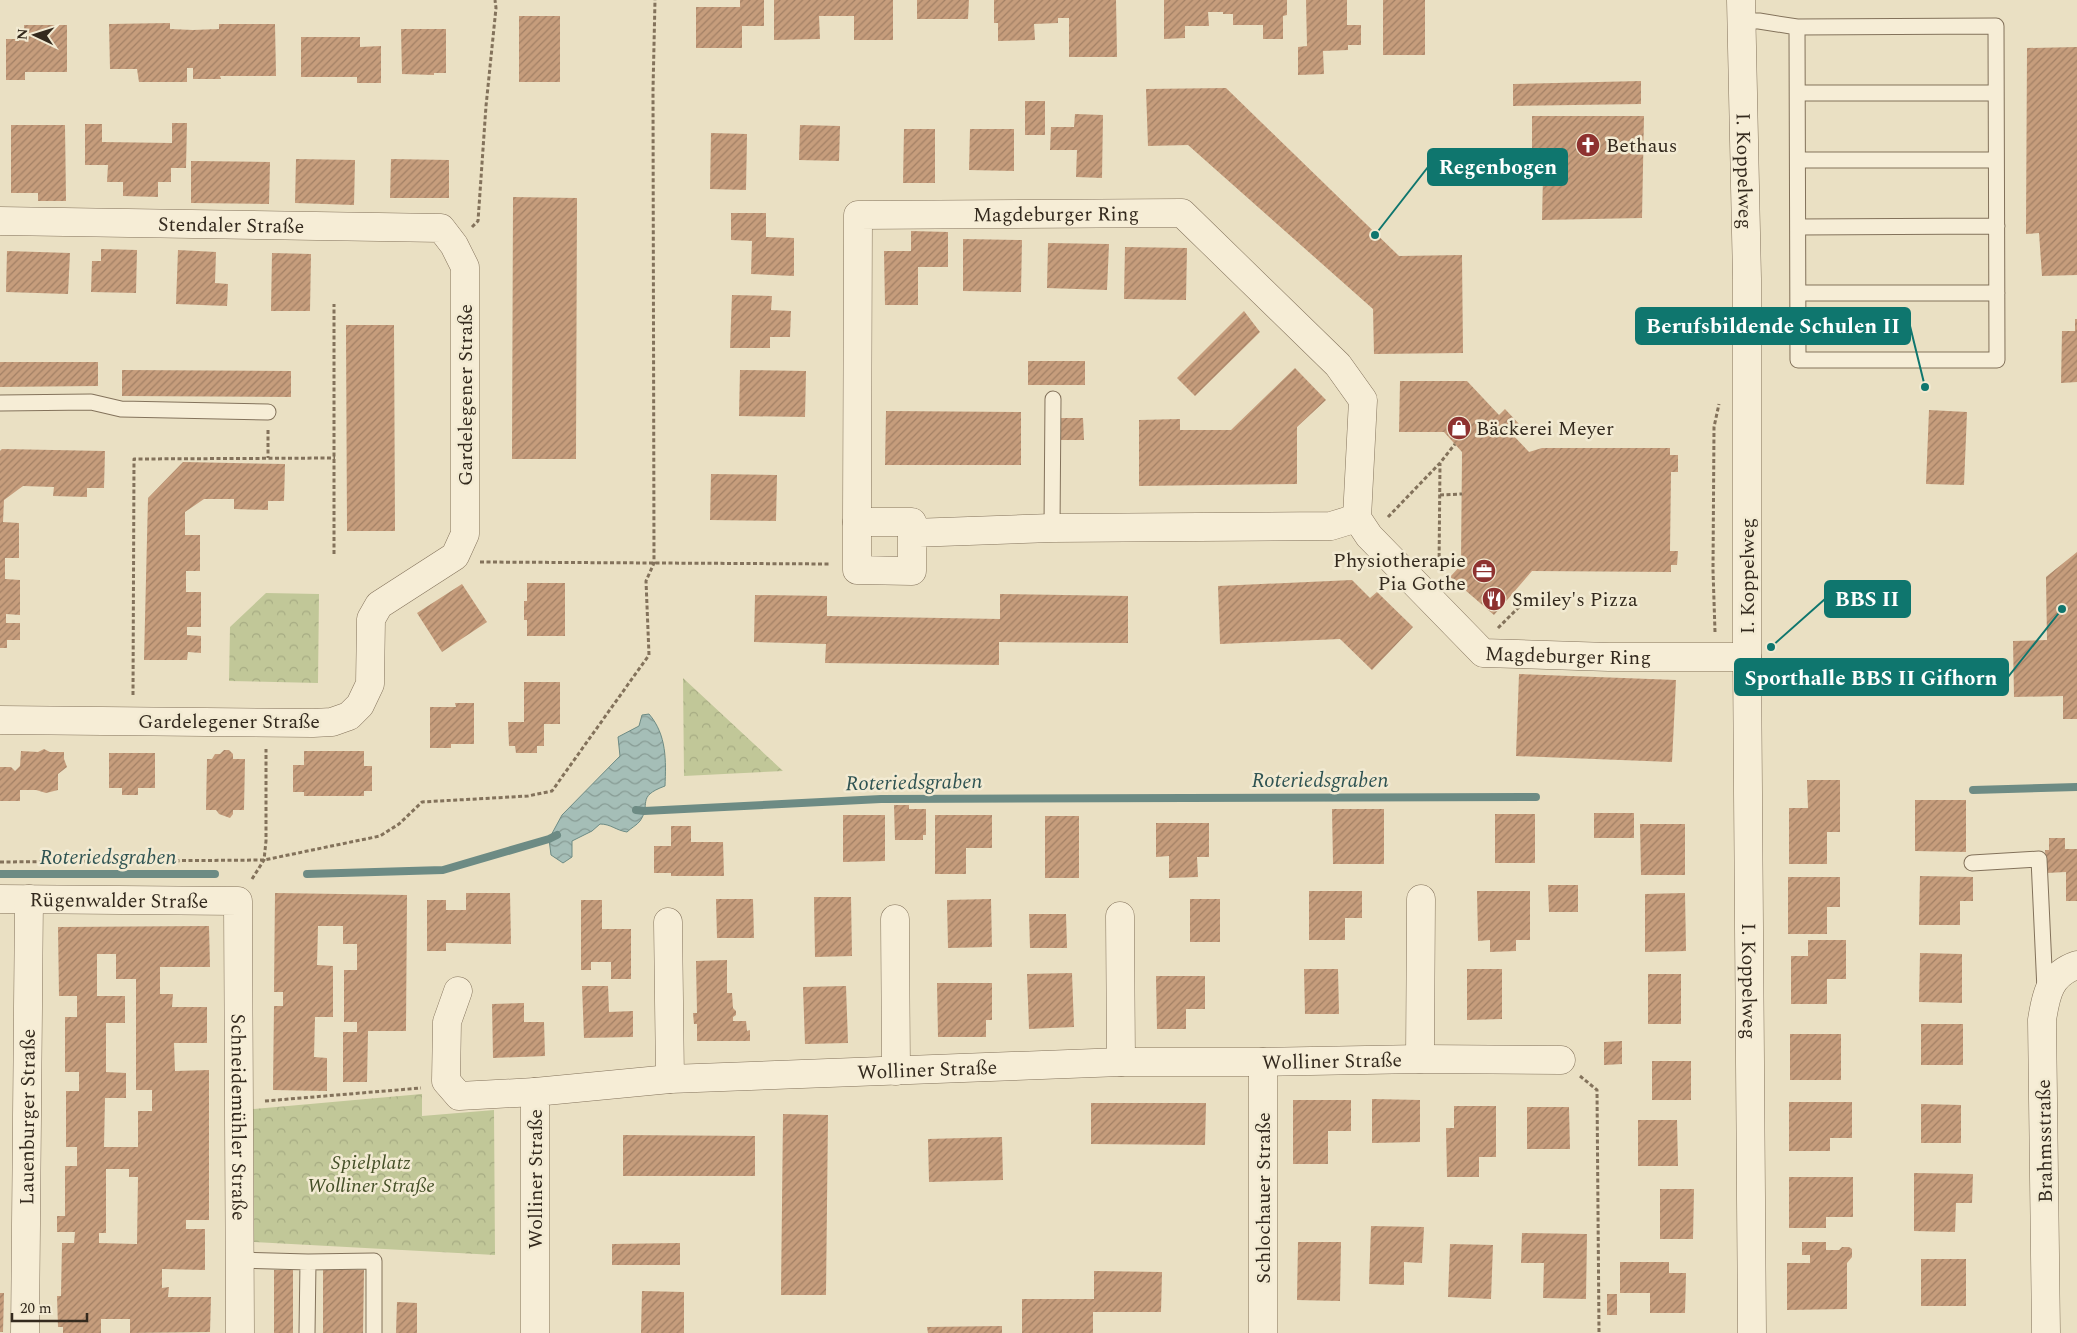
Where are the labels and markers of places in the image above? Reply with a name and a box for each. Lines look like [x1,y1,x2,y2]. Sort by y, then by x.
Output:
place label: Bethaus [1606,131,1677,161]
church icon: Bethaus [1575,132,1601,158]
callout: Regenbogen [1428,149,1567,185]
callout: Berufsbildende Schulen II [1636,308,1910,344]
place label: Bäckerei Meyer [1476,414,1614,444]
shop icon: Bäckerei Meyer [1446,415,1472,441]
place label: Physiotherapie Pia Gothe [1333,546,1466,599]
office icon: Physiotherapie Pia Gothe [1471,558,1497,584]
callout: BBS II [1825,581,1910,617]
place label: Smiley's Pizza [1512,585,1638,615]
restaurant icon: Smiley's Pizza [1481,586,1507,612]
callout: Sporthalle BBS II Gifhorn [1735,659,2008,695]

